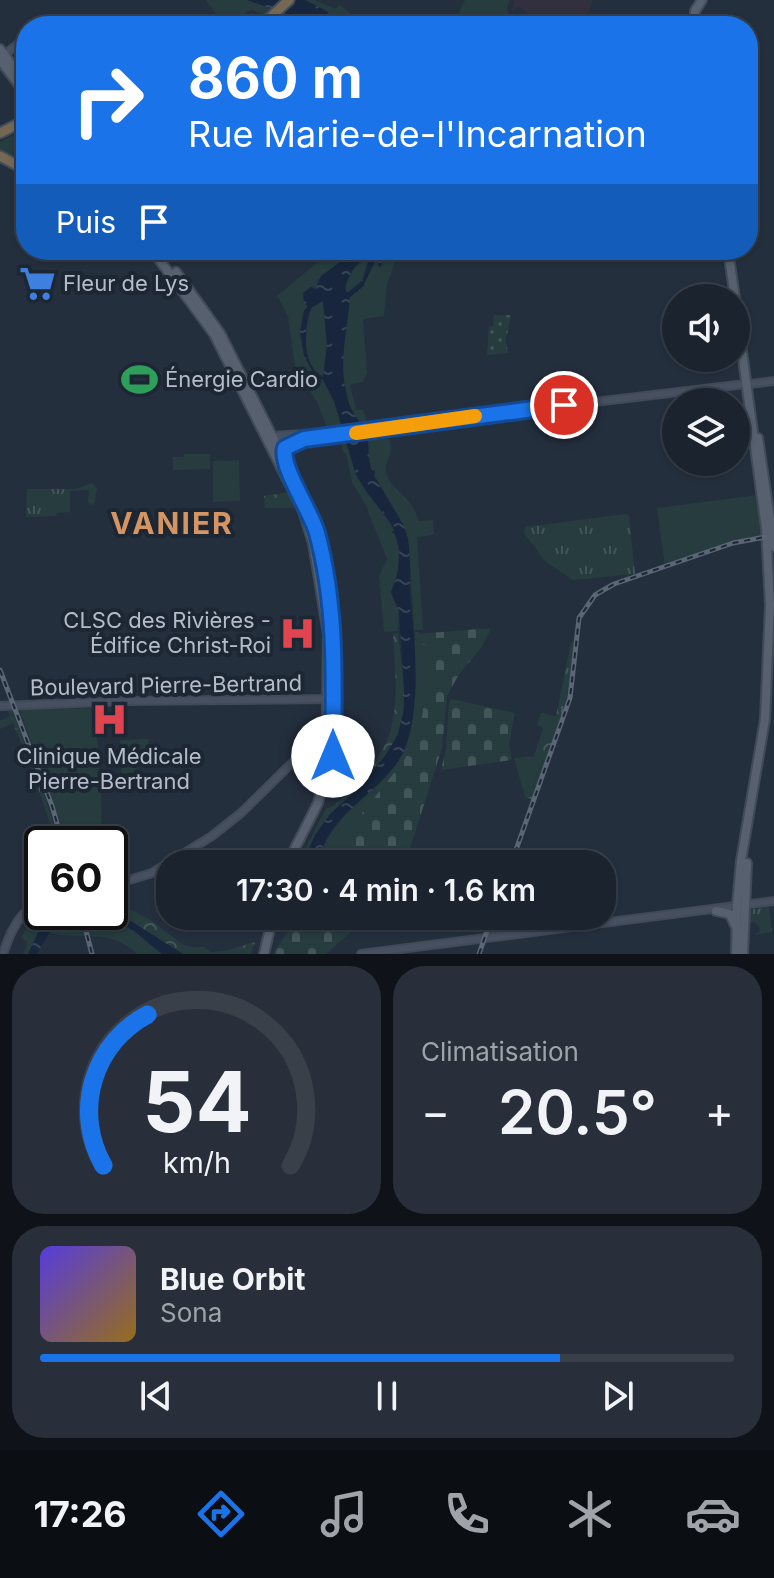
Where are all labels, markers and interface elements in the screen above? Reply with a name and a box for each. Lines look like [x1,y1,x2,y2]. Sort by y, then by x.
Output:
text: 860 m [188,44,363,112]
icon: right [56,48,160,152]
text: Rue Marie-de-l'Incarnation [188,112,647,156]
icon: arrive [132,200,176,244]
text: Puis [56,204,116,240]
supermarket icon: Fleur de Lys [18,264,56,302]
place label: Fleur de Lys [63,270,189,296]
map controls [662,284,750,476]
button: sound [662,284,750,372]
sports icon: Énergie Cardio [120,360,158,398]
place label: Énergie Cardio [165,366,318,392]
pin [530,371,598,439]
icon: arrive [542,383,586,427]
button: layers [662,388,750,476]
district label: VANIER [110,505,234,541]
place label: CLSC des Rivières - Édifice Christ-Roi [63,607,271,658]
hospital icon: CLSC des Rivières - Édifice Christ-Roi [278,614,316,652]
street label: Boulevard Pierre-Bertrand [30,670,302,700]
hospital icon: Clinique Médicale Pierre-Bertrand [90,701,128,739]
position arrow [291,714,375,798]
place label: Clinique Médicale Pierre-Bertrand [16,743,202,794]
speed limit sign: 60 [24,826,128,930]
text: 17:30 · 4 min · 1.6 km [236,872,536,908]
text: Climatisation [421,1036,579,1067]
text: 54 [142,1051,251,1152]
text: 20.5° [498,1076,657,1148]
text: − [421,1085,450,1139]
text: + [705,1085,734,1139]
text: km/h [163,1145,230,1180]
text: Blue Orbit [160,1261,305,1297]
text: Sona [160,1297,222,1328]
icon: previous [134,1374,178,1418]
icon: pause [365,1374,409,1418]
icon: next [596,1374,640,1418]
icon: directions [193,1486,249,1542]
icon: music [316,1486,372,1542]
icon: phone [439,1486,495,1542]
icon: climate [562,1486,618,1542]
icon: car [685,1486,741,1542]
text: 17:26 [33,1492,127,1536]

